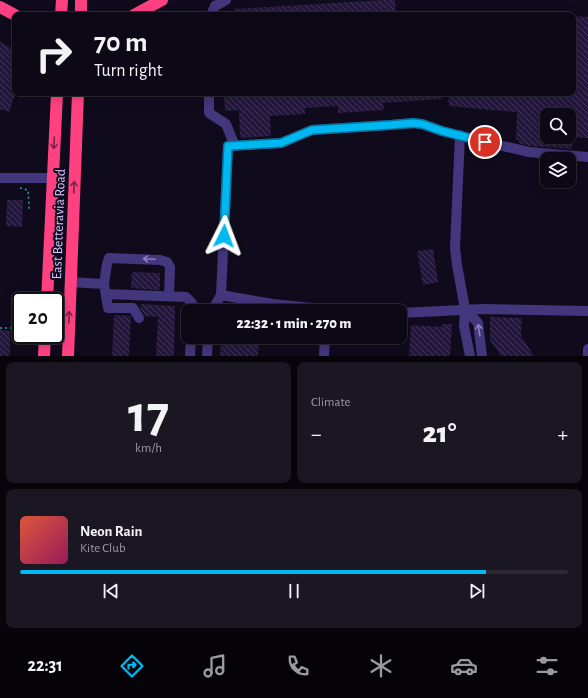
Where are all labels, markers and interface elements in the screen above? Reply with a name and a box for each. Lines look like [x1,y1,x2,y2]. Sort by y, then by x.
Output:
icon: right [28,28,80,80]
text: 70 m [94,29,148,57]
text: Turn right [94,62,163,80]
map controls [540,108,576,188]
button: search [540,108,576,144]
pin [468,125,502,159]
icon: arrive [474,131,496,153]
one-way arrow [50,136,58,149]
button: layers [540,152,576,188]
street label: East Betteravia Road [50,169,68,280]
one-way arrow [70,181,78,194]
position arrow [203,215,245,257]
one-way arrow [143,256,156,263]
speed limit sign: 20 [12,292,64,344]
one-way arrow [65,311,73,324]
text: 22:32 · 1 min · 270 m [237,316,351,331]
one-way arrow [475,324,483,337]
text: 17 [128,389,169,441]
text: Climate [311,396,350,409]
text: 21° [422,418,457,448]
text: − [311,423,322,445]
text: + [557,423,568,445]
text: km/h [135,442,162,455]
text: Neon Rain [80,524,142,539]
text: Kite Club [80,542,126,555]
icon: previous [100,580,122,602]
icon: pause [283,580,305,602]
icon: next [466,580,488,602]
icon: directions [118,652,146,680]
icon: music [201,652,229,680]
icon: phone [284,652,312,680]
icon: climate [367,652,395,680]
icon: car [450,652,478,680]
icon: filters [533,652,561,680]
text: 22:31 [27,657,63,675]

